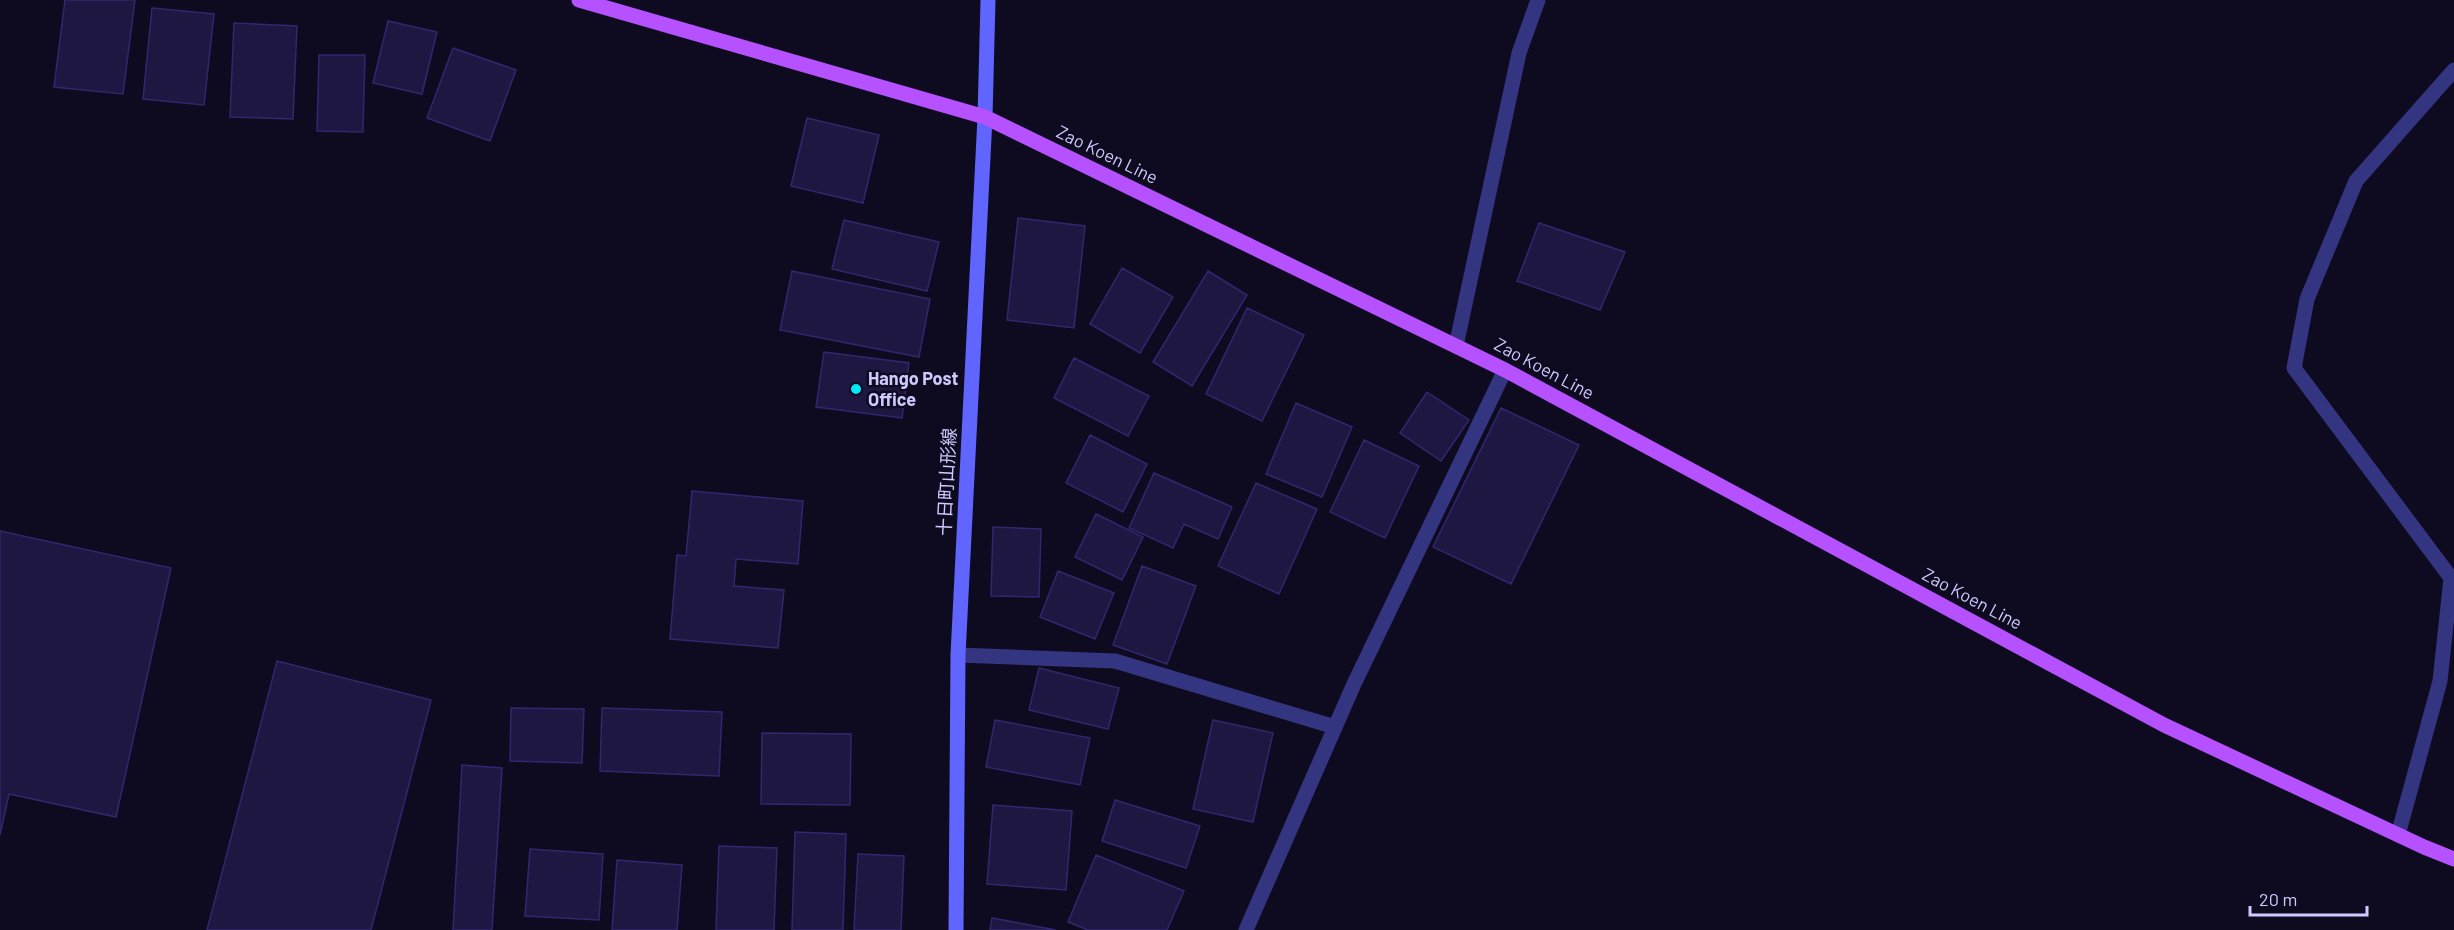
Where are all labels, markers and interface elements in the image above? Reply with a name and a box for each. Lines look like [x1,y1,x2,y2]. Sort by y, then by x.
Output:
street label: Zao Koen Line [1053,120,1162,188]
street label: Zao Koen Line [1491,333,1598,404]
place label: Hango Post Office [868,367,959,410]
marker: Hango Post Office [849,382,863,396]
street label: 十日町山形線 [932,427,960,536]
street label: Zao Koen Line [1919,563,2026,634]
scale bar [2250,879,2367,917]
text: 20 m [2259,888,2297,910]

